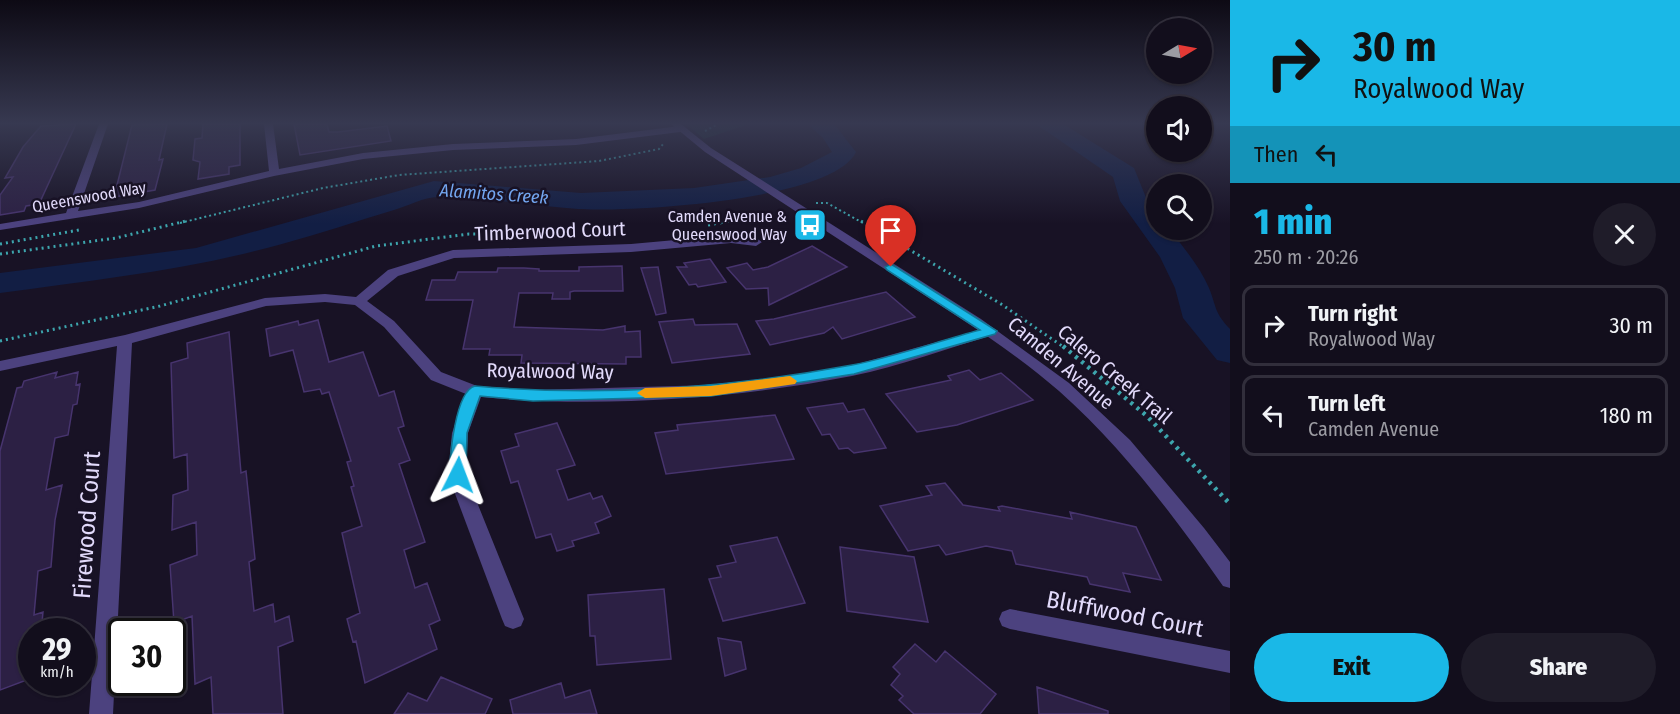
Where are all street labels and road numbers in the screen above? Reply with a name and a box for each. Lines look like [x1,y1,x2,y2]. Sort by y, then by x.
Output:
street label: Queenswood Way [31,177,148,216]
street label: Timberwood Court [474,216,626,246]
street label: Camden Avenue [1003,312,1119,414]
street label: Calero Creek Trail [1053,319,1177,429]
street label: Royalwood Way [486,358,614,384]
street label: Firewood Court [68,450,106,600]
street label: Bluffwood Court [1044,585,1206,643]

